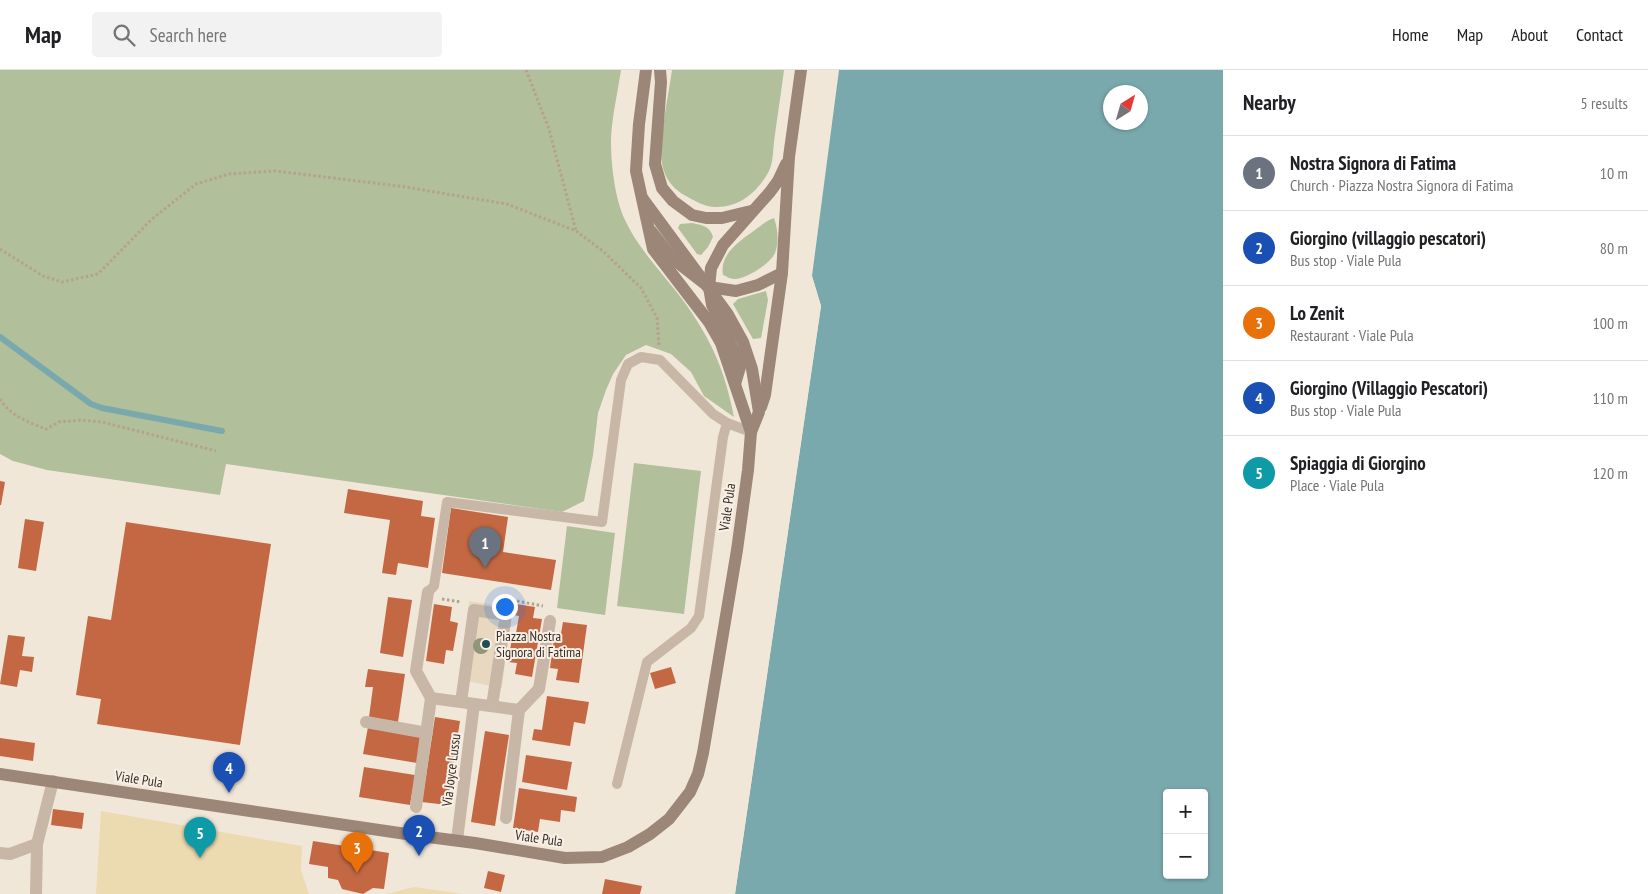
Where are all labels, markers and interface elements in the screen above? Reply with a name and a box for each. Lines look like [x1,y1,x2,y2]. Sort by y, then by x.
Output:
search box [92,12,442,57]
text: Map [25,19,62,50]
icon: search [110,21,138,49]
text: Search here [150,23,227,47]
text: Home [1392,23,1429,46]
text: Map [1457,23,1483,46]
text: About [1511,23,1548,46]
text: Contact [1576,23,1623,46]
north arrow [1103,85,1148,130]
text: Nearby [1243,89,1296,116]
text: 5 results [1581,93,1628,113]
text: Nostra Signora di Fatima [1290,151,1456,175]
text: 1 [1255,163,1263,183]
text: 10 m [1600,163,1628,183]
text: Church · Piazza Nostra Signora di Fatima [1290,175,1513,195]
text: Giorgino (villaggio pescatori) [1290,226,1486,250]
text: 2 [1255,238,1263,258]
text: 80 m [1600,238,1628,258]
text: Bus stop · Viale Pula [1290,250,1402,270]
text: Lo Zenit [1290,301,1344,325]
text: 3 [1255,313,1263,333]
text: 100 m [1593,313,1628,333]
text: Restaurant · Viale Pula [1290,325,1414,345]
text: Giorgino (Villaggio Pescatori) [1290,376,1488,400]
text: 4 [1255,388,1263,408]
text: 110 m [1593,388,1628,408]
text: Bus stop · Viale Pula [1290,400,1402,420]
text: Spiaggia di Giorgino [1290,451,1426,475]
text: 5 [1255,463,1263,483]
text: 120 m [1593,463,1628,483]
text: Place · Viale Pula [1290,475,1384,495]
street label: Viale Pula [715,482,739,533]
pin: 1 [469,527,501,568]
your location [492,594,518,620]
place label: Piazza Nostra Signora di Fatima [496,627,581,661]
marker: Piazza Nostra Signora di Fatima [480,638,492,650]
street label: Via Joyce Lussu [437,732,464,809]
pin: 4 [213,752,245,793]
street label: Viale Pula [113,766,164,792]
map controls [1163,789,1208,879]
button: + [1163,789,1208,834]
pin: 2 [403,815,435,856]
pin: 5 [184,817,216,858]
street label: Viale Pula [513,826,564,850]
pin: 3 [341,832,373,873]
button: − [1163,834,1208,879]

